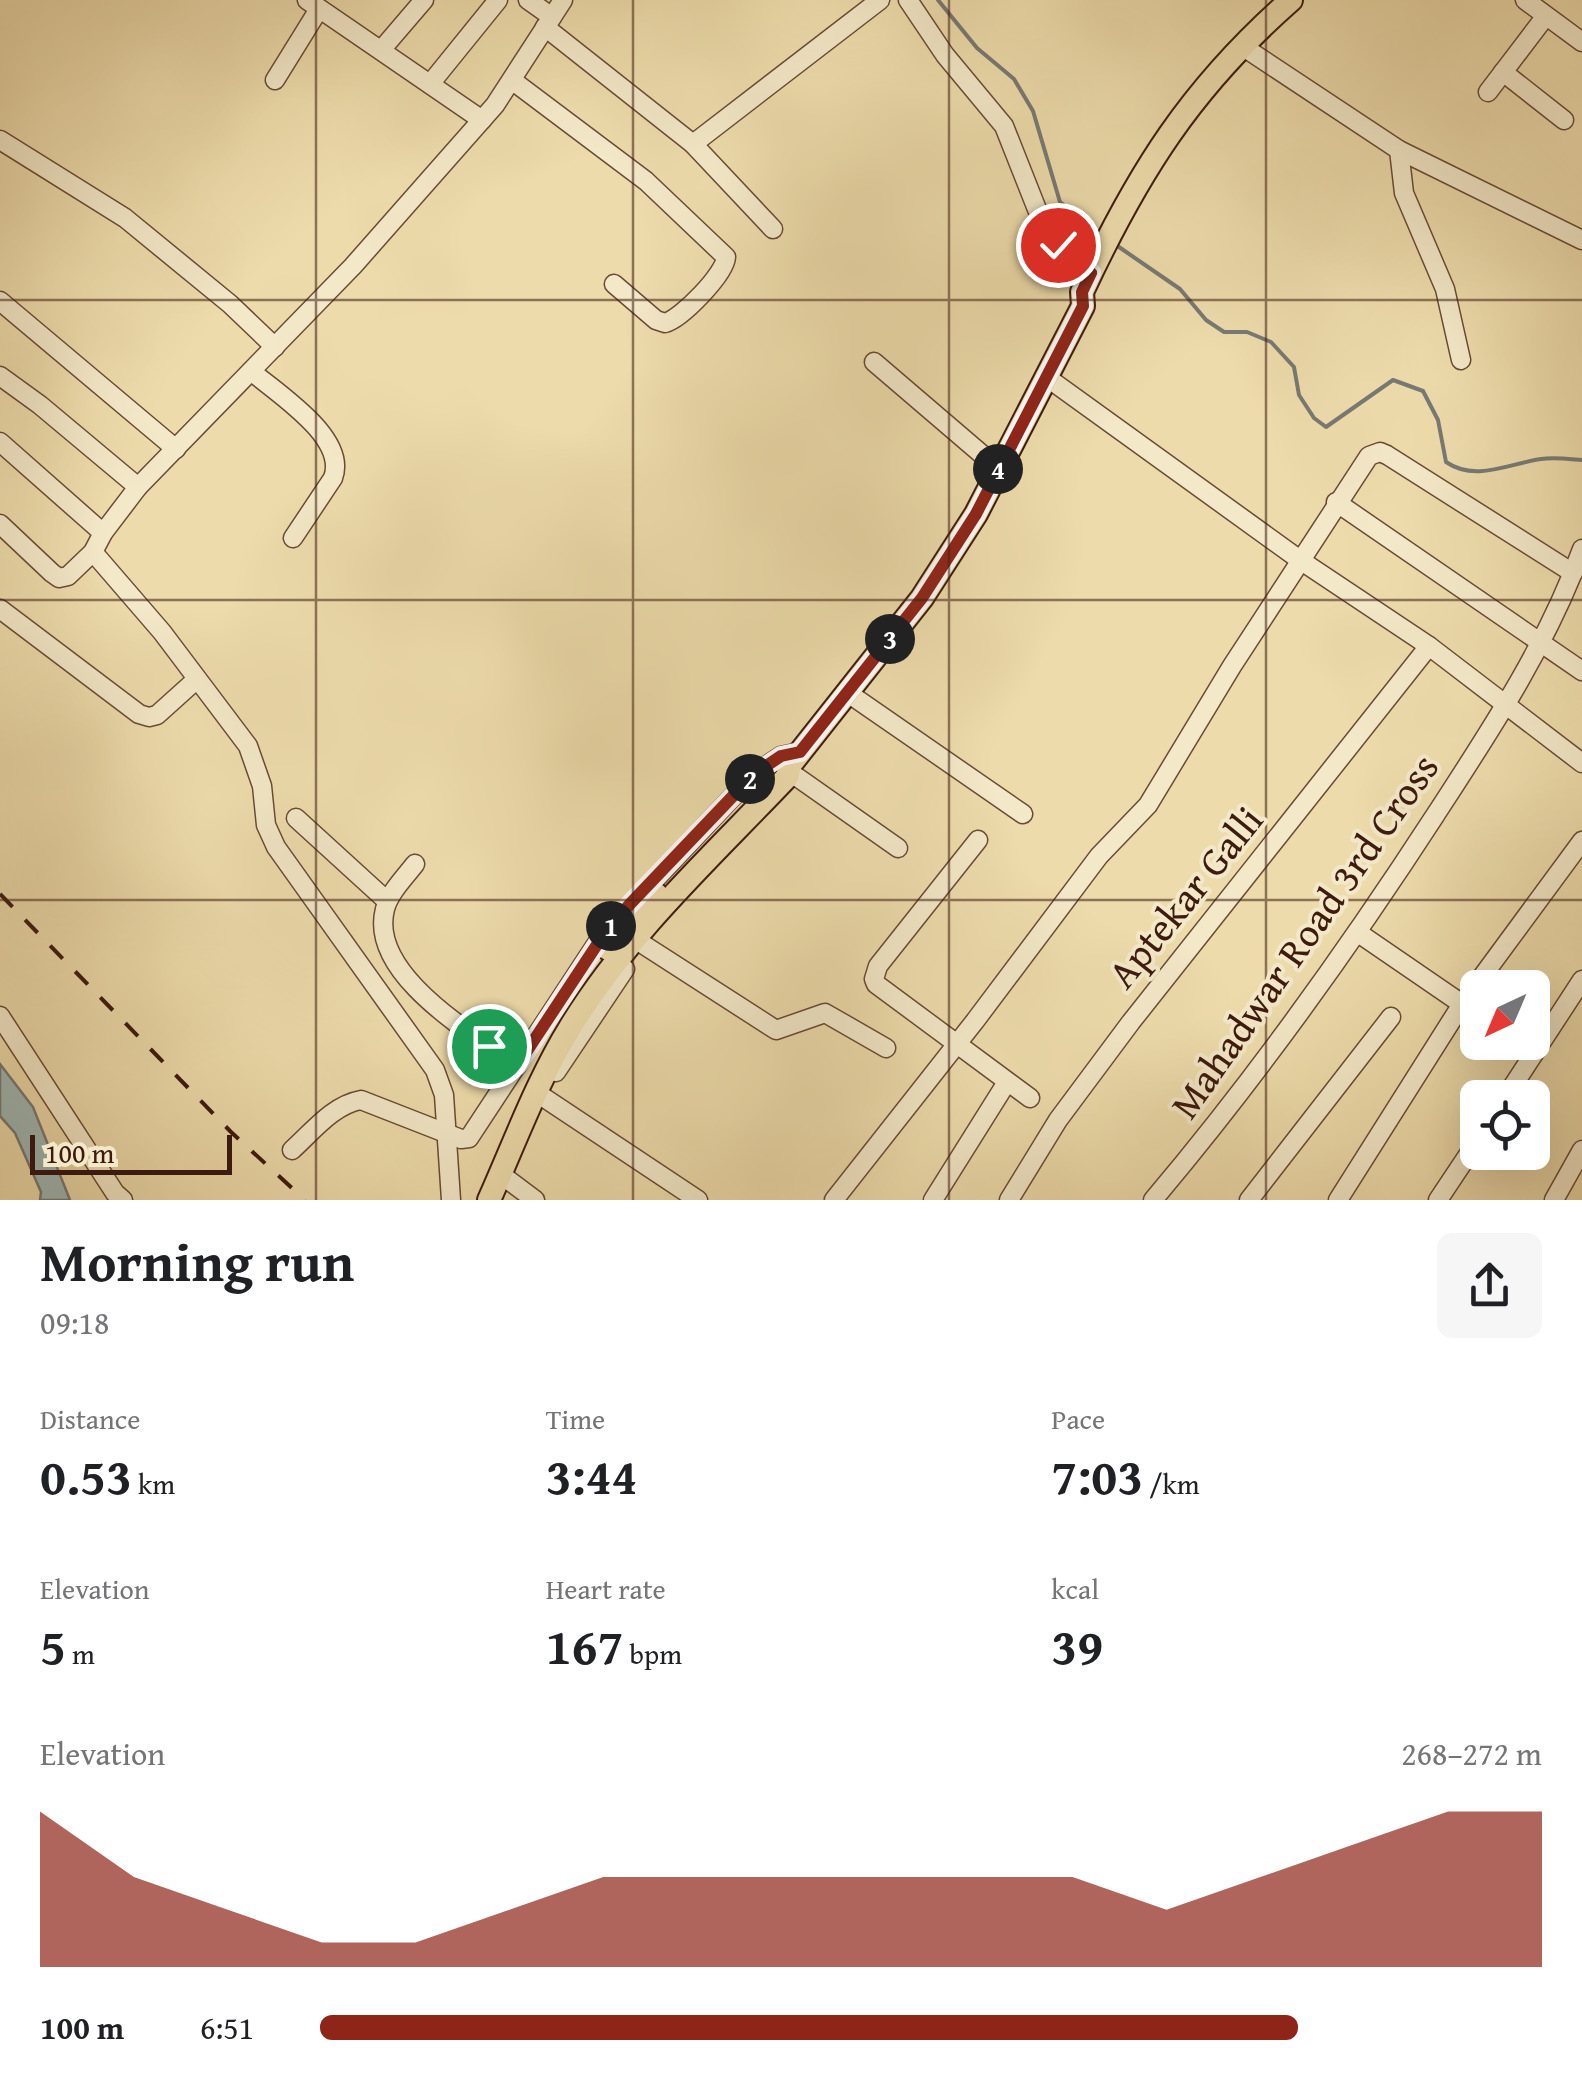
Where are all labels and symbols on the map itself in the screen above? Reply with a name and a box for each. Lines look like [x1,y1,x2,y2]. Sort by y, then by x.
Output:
pin [1016,203,1101,288]
pin: 4 [973,444,1023,494]
pin: 3 [865,614,915,664]
street label: Mahadwar Road 3rd Cross [1155,741,1452,1130]
pin: 2 [725,754,775,804]
street label: Aptekar Galli [1093,793,1277,1001]
pin: 1 [586,901,636,951]
north arrow [1460,970,1550,1060]
pin [447,1004,532,1089]
scale bar [30,1130,232,1174]

